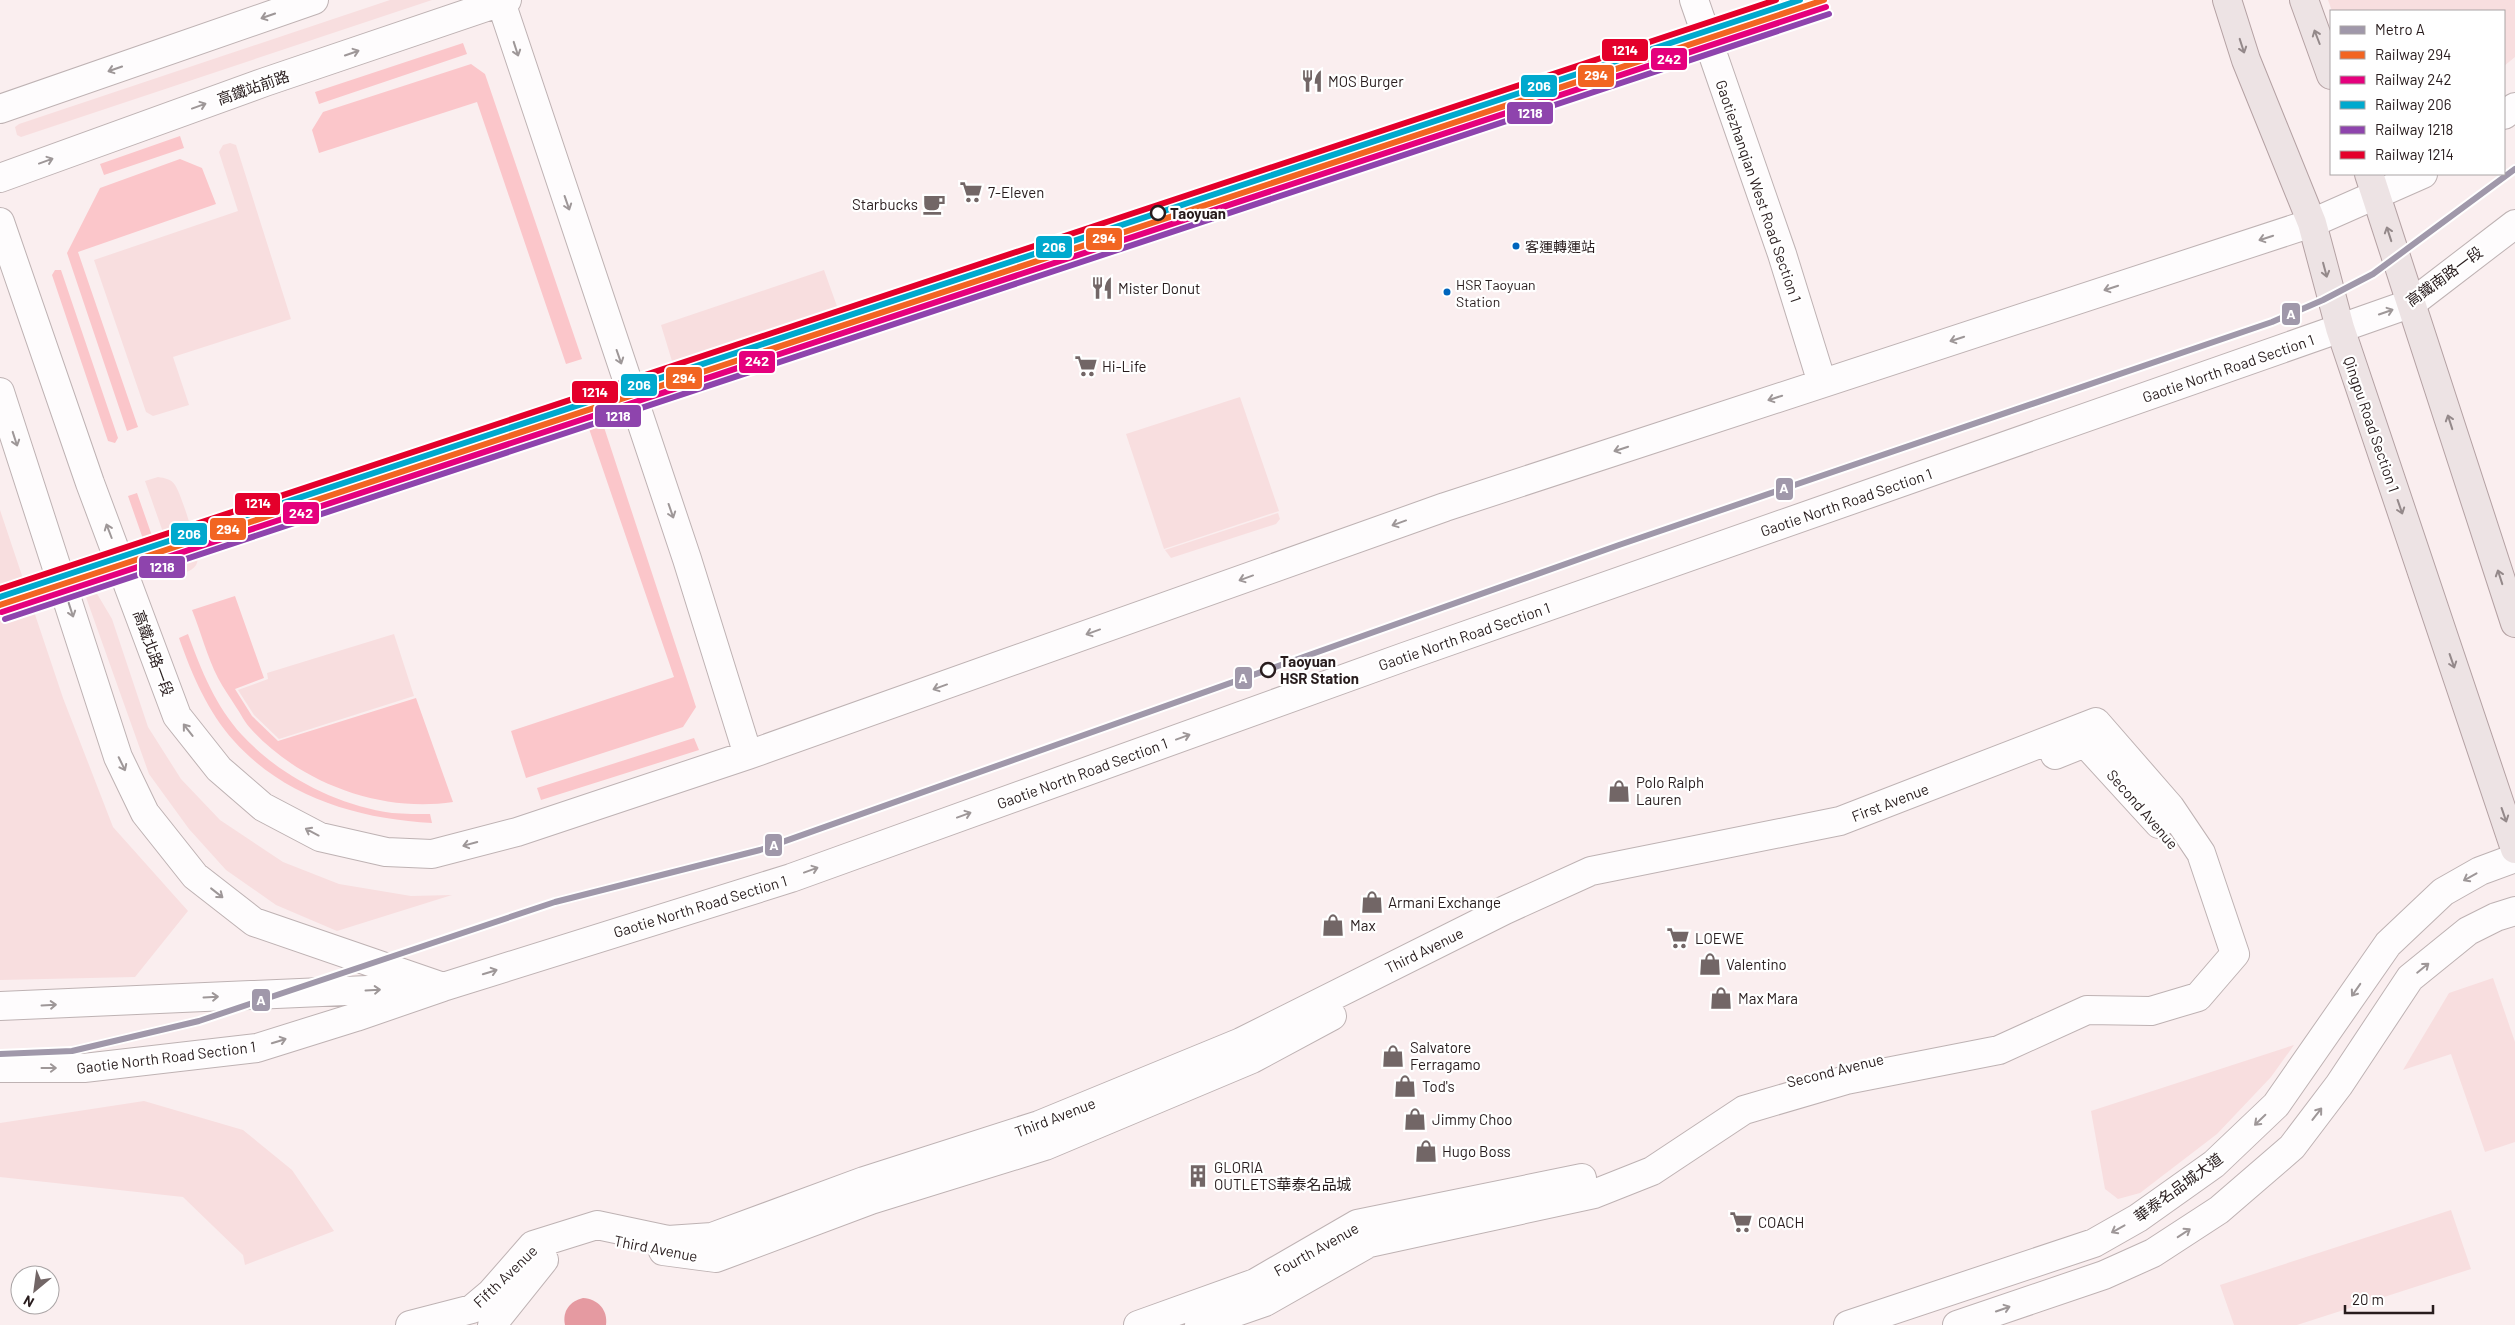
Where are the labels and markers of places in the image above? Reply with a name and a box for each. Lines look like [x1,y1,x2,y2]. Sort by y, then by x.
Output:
restaurant icon: MOS Burger [1299,68,1325,94]
place label: MOS Burger [1328,72,1404,90]
supermarket icon: 7-Eleven [958,179,984,205]
place label: 7-Eleven [988,183,1044,201]
cafe icon: Starbucks [921,191,947,217]
place label: Starbucks [852,195,918,213]
place label: Taoyuan [1170,204,1226,222]
marker: Taoyuan [1150,205,1166,221]
place label: 客運轉運站 [1525,238,1595,255]
marker: 客運轉運站 [1511,241,1521,251]
restaurant icon: Mister Donut [1089,275,1115,301]
place label: HSR Taoyuan Station [1456,276,1536,310]
place label: Mister Donut [1118,279,1200,297]
marker: HSR Taoyuan Station [1442,287,1452,297]
supermarket icon: Hi-Life [1073,353,1099,379]
place label: Hi-Life [1102,357,1147,375]
place label: Taoyuan HSR Station [1280,652,1359,687]
marker: Taoyuan HSR Station [1260,662,1276,678]
place label: Polo Ralph Lauren [1636,773,1704,808]
shop icon: Polo Ralph Lauren [1606,778,1632,804]
shop icon: Armani Exchange [1359,889,1385,915]
place label: Armani Exchange [1388,893,1501,911]
shop icon: Max [1320,912,1346,938]
place label: Max [1350,916,1376,934]
supermarket icon: LOEWE [1665,925,1691,951]
place label: LOEWE [1695,929,1744,947]
shop icon: Valentino [1697,951,1723,977]
place label: Valentino [1726,955,1787,973]
shop icon: Max Mara [1708,985,1734,1011]
place label: Max Mara [1738,989,1798,1007]
place label: Salvatore Ferragamo [1410,1038,1481,1073]
shop icon: Salvatore Ferragamo [1380,1043,1406,1069]
shop icon: Tod's [1392,1073,1418,1099]
place label: Tod's [1422,1077,1455,1095]
shop icon: Jimmy Choo [1402,1106,1428,1132]
place label: Jimmy Choo [1432,1110,1513,1128]
shop icon: Hugo Boss [1413,1138,1439,1164]
place label: Hugo Boss [1442,1142,1511,1160]
place label: GLORIA OUTLETS華泰名品城 [1214,1158,1351,1193]
building icon: GLORIA OUTLETS華泰名品城 [1185,1163,1211,1189]
supermarket icon: COACH [1728,1209,1754,1235]
place label: COACH [1758,1213,1804,1231]

